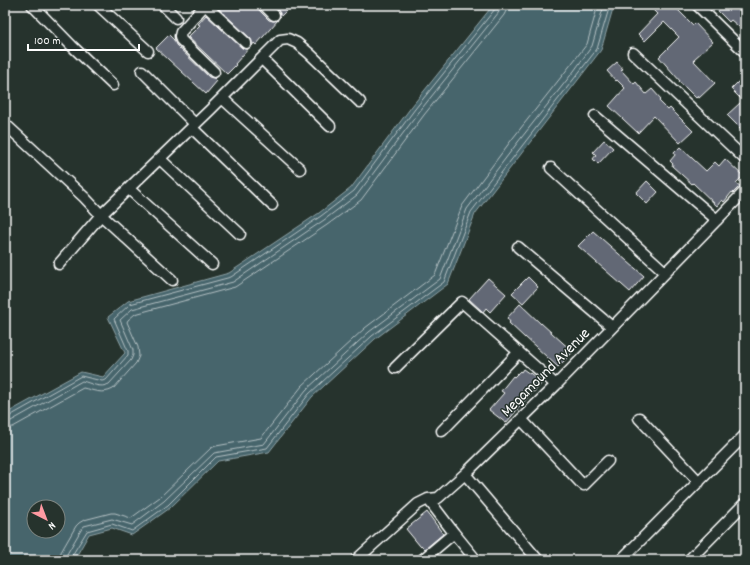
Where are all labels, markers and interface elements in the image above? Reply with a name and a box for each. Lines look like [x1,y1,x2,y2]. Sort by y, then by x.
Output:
scale bar [28,26,139,52]
text: 100 m [34,33,61,50]
street label: Megamound Avenue [496,323,596,423]
north arrow [26,499,66,539]
text: N [44,517,59,533]

